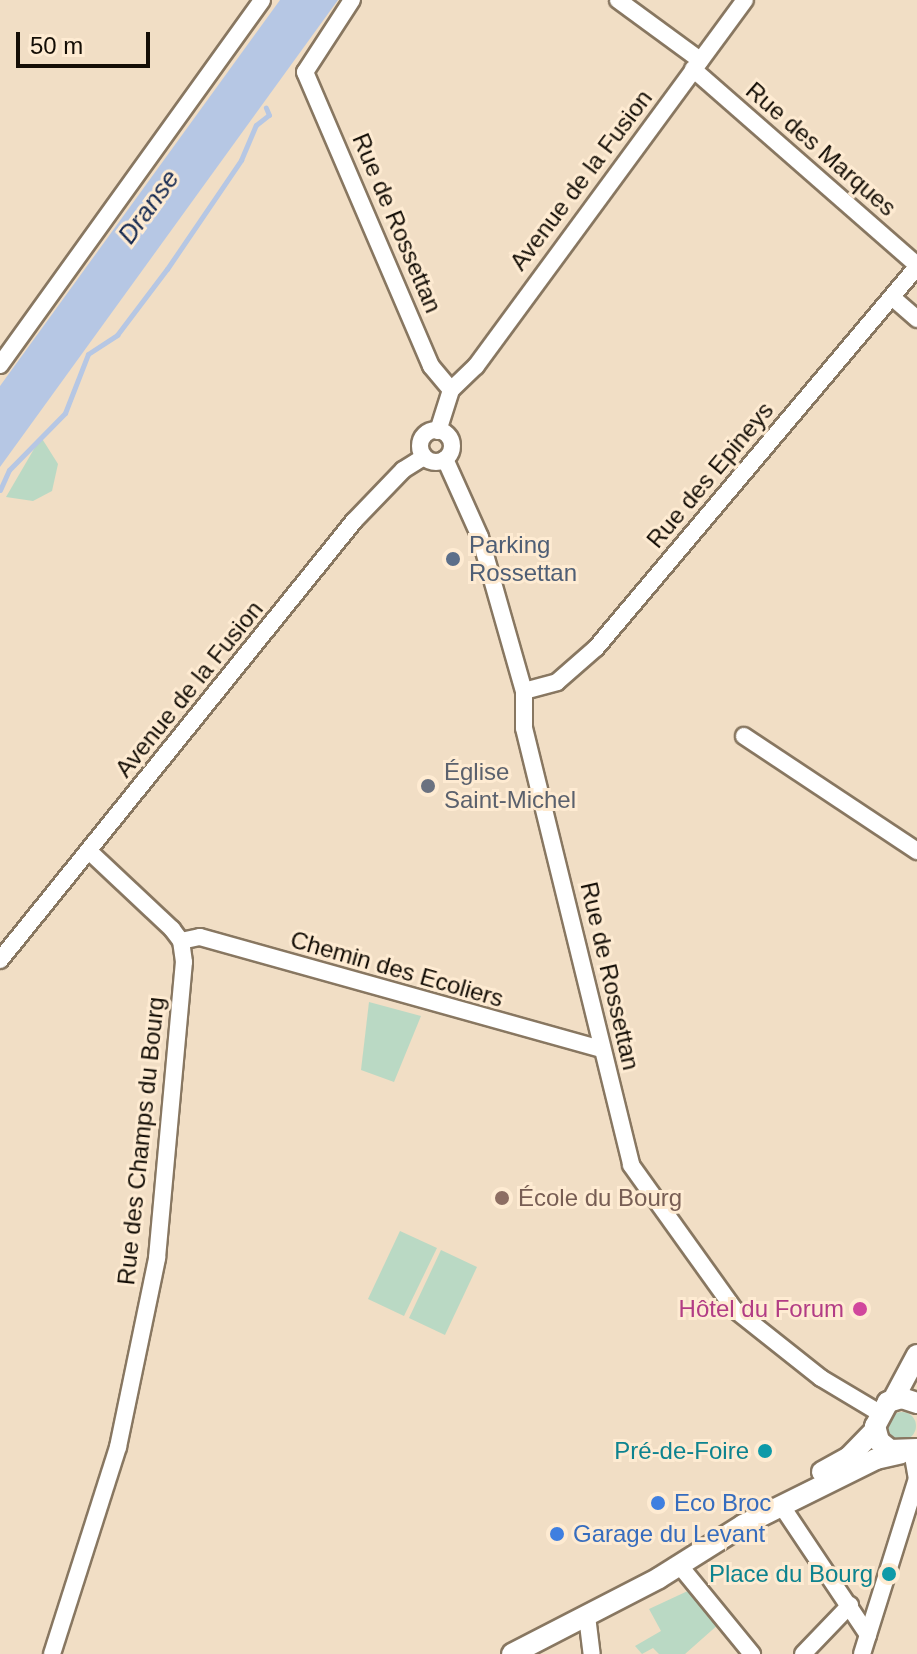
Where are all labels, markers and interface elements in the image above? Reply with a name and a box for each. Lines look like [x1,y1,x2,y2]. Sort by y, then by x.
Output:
scale bar [20,16,154,66]
text: 50 m [30,32,83,59]
street label: Rue des Marques [740,76,902,222]
street label: Avenue de la Fusion [504,84,658,276]
street label: Rue de Rossettan [346,129,448,317]
water label: Dranse [112,164,186,250]
street label: Rue des Epineys [641,396,779,554]
place label: Parking Rossettan [469,531,577,587]
marker: Parking Rossettan [444,550,462,568]
street label: Avenue de la Fusion [109,595,269,783]
place label: Église Saint-Michel [444,758,576,814]
marker: Église Saint-Michel [419,777,437,795]
street label: Rue de Rossettan [574,879,646,1073]
street label: Chemin des Ecoliers [287,925,507,1013]
street label: Rue des Champs du Bourg [112,996,170,1286]
place label: École du Bourg [518,1184,682,1212]
marker: École du Bourg [493,1189,511,1207]
place label: Hôtel du Forum [679,1295,844,1323]
marker: Hôtel du Forum [851,1300,869,1318]
place label: Pré-de-Foire [614,1437,749,1465]
marker: Pré-de-Foire [756,1442,774,1460]
place label: Eco Broc [674,1489,771,1517]
marker: Eco Broc [649,1494,667,1512]
place label: Garage du Levant [573,1520,765,1548]
marker: Garage du Levant [548,1525,566,1543]
place label: Place du Bourg [709,1560,873,1588]
marker: Place du Bourg [880,1565,898,1583]

